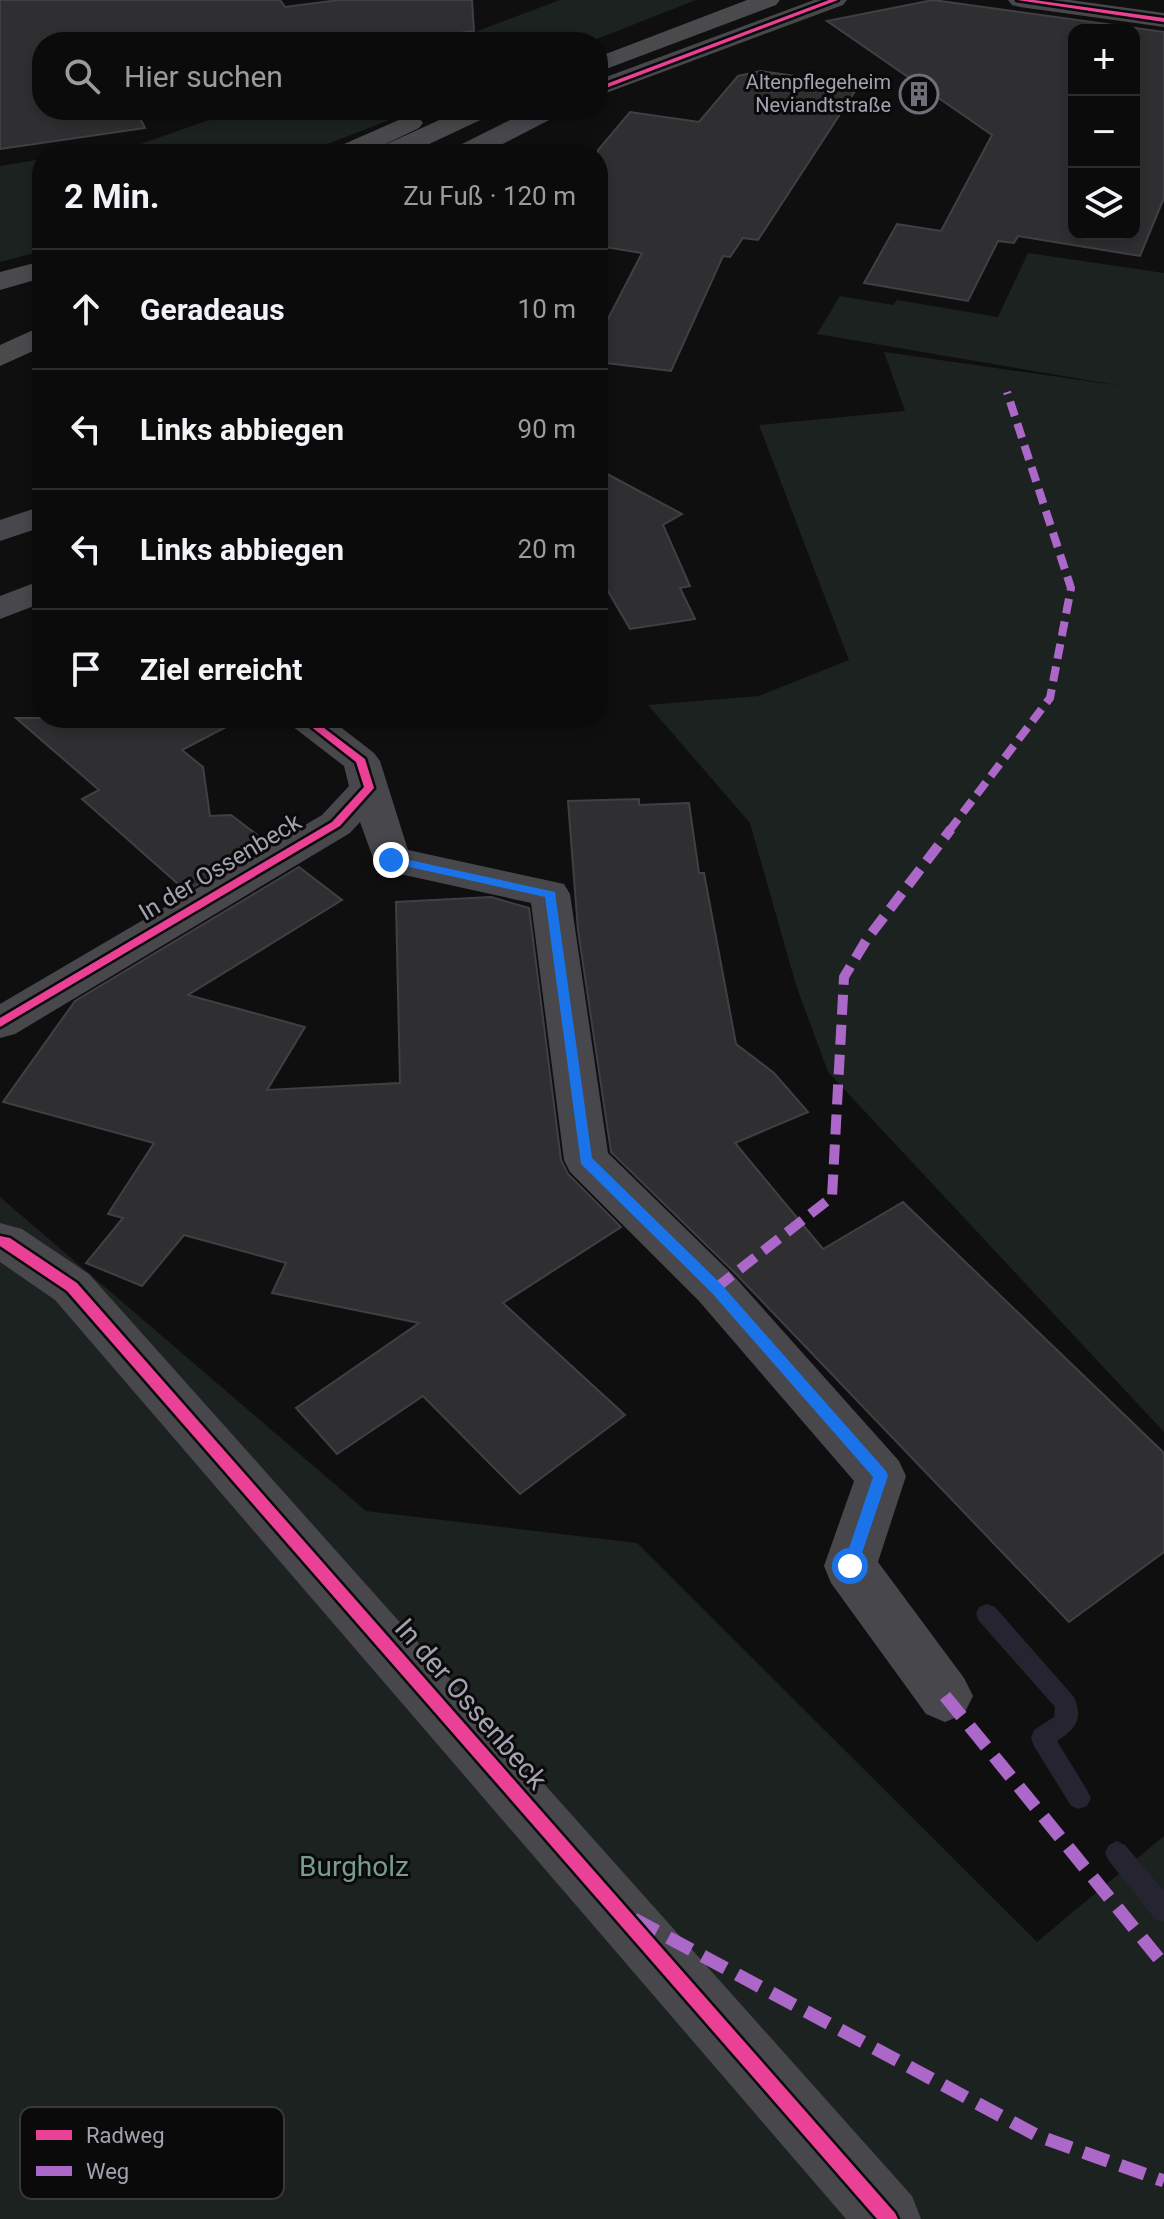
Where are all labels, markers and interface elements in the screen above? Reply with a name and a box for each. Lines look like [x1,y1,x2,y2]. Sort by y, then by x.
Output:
map controls [1068,24,1140,240]
button: + [1068,24,1140,96]
search box [32,32,608,120]
icon: search [60,54,104,98]
text: Hier suchen [124,59,283,94]
place label: Altenpflegeheim Neviandtstraße [746,70,891,117]
building icon: Altenpflegeheim Neviandtstraße [898,73,940,115]
button: − [1068,96,1140,168]
button: layers [1068,168,1140,240]
text: 2 Min. [64,176,160,216]
text: Zu Fuß · 120 m [403,181,576,211]
icon: ahead [64,287,108,331]
text: Geradeaus [140,292,285,327]
text: 10 m [518,294,576,324]
icon: left [64,407,108,451]
text: Links abbiegen [140,412,344,447]
text: 90 m [518,414,576,444]
icon: left [64,527,108,571]
text: Links abbiegen [140,532,344,567]
text: 20 m [518,534,576,564]
icon: arrive [64,647,108,691]
text: Ziel erreicht [140,652,302,687]
street label: In der Ossenbeck [134,807,307,926]
route end [373,842,409,878]
route start [832,1548,868,1584]
street label: In der Ossenbeck [388,1612,555,1797]
park label: Burgholz [299,1850,409,1883]
legend [20,2107,284,2199]
text: Radweg [86,2123,164,2148]
text: Weg [86,2159,129,2184]

